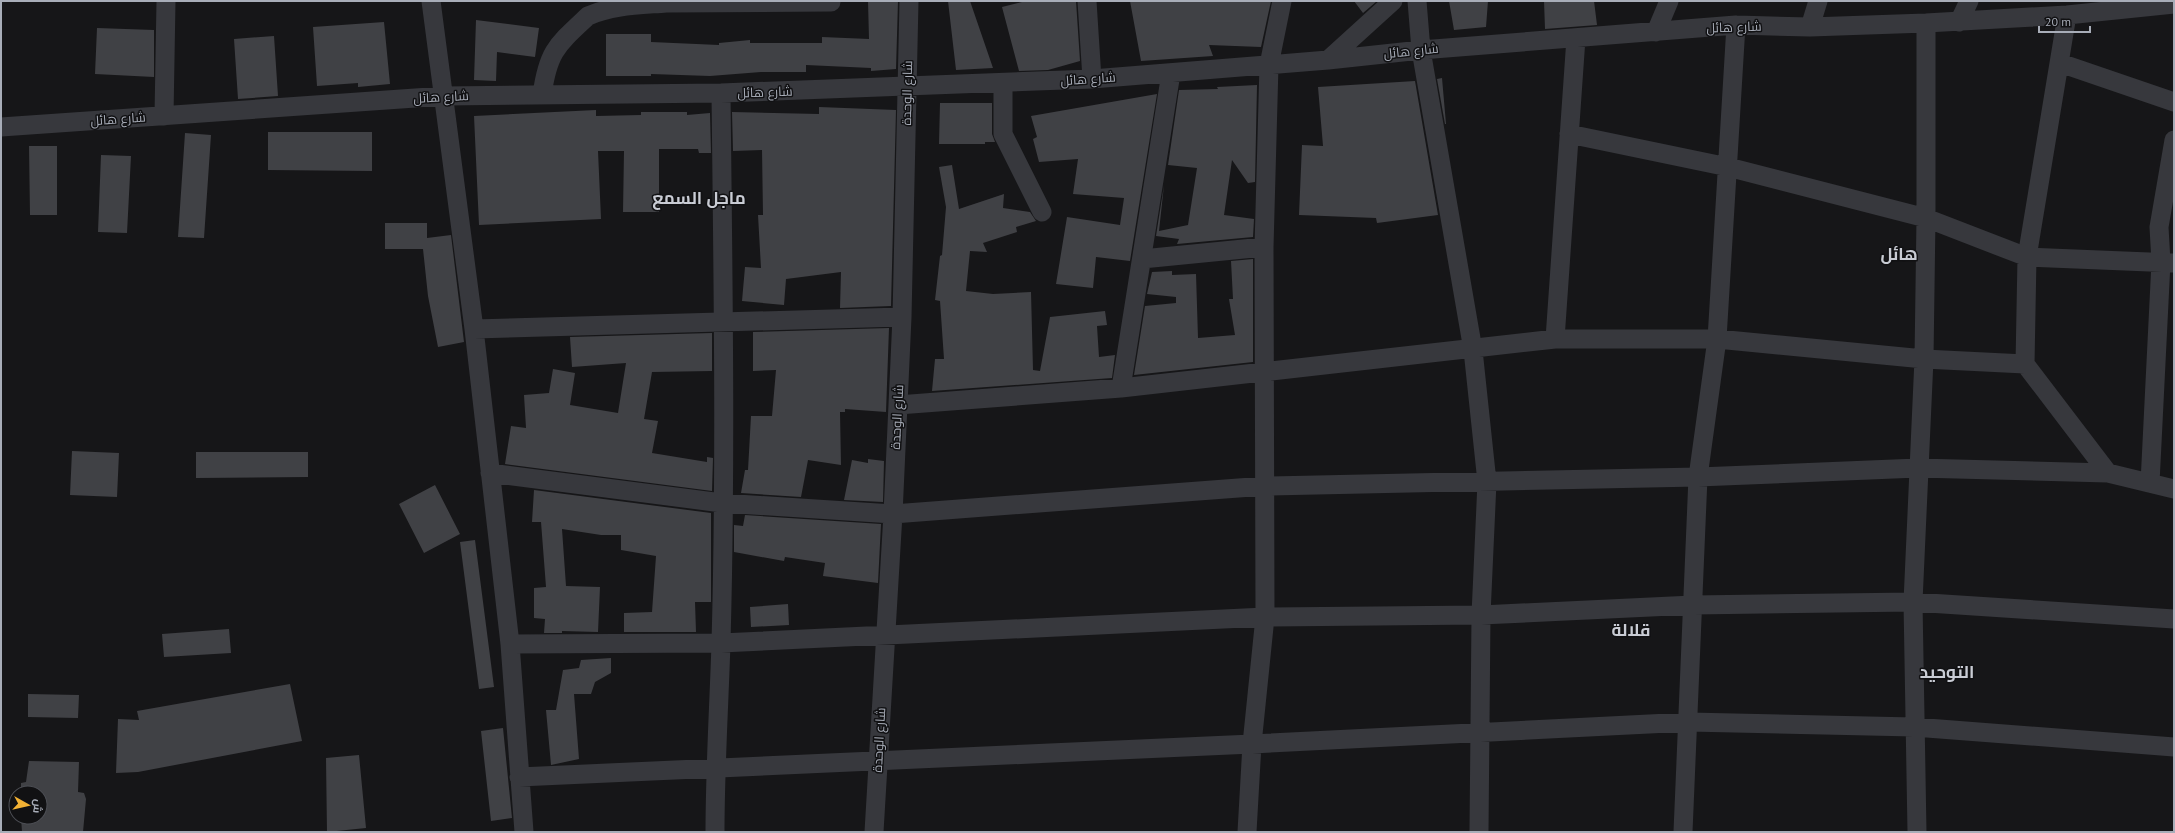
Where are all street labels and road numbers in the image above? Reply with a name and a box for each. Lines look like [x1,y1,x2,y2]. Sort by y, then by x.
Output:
street label: شارع هائل [1706,18,1762,36]
street label: شارع هائل [1383,40,1439,62]
street label: شارع الوحدة [898,60,916,126]
street label: شارع هائل [1060,69,1116,89]
street label: شارع هائل [737,83,793,101]
street label: شارع هائل [413,87,469,107]
street label: شارع هائل [90,109,146,129]
street label: شارع الوحدة [887,384,907,450]
street label: شارع الوحدة [869,707,889,773]

